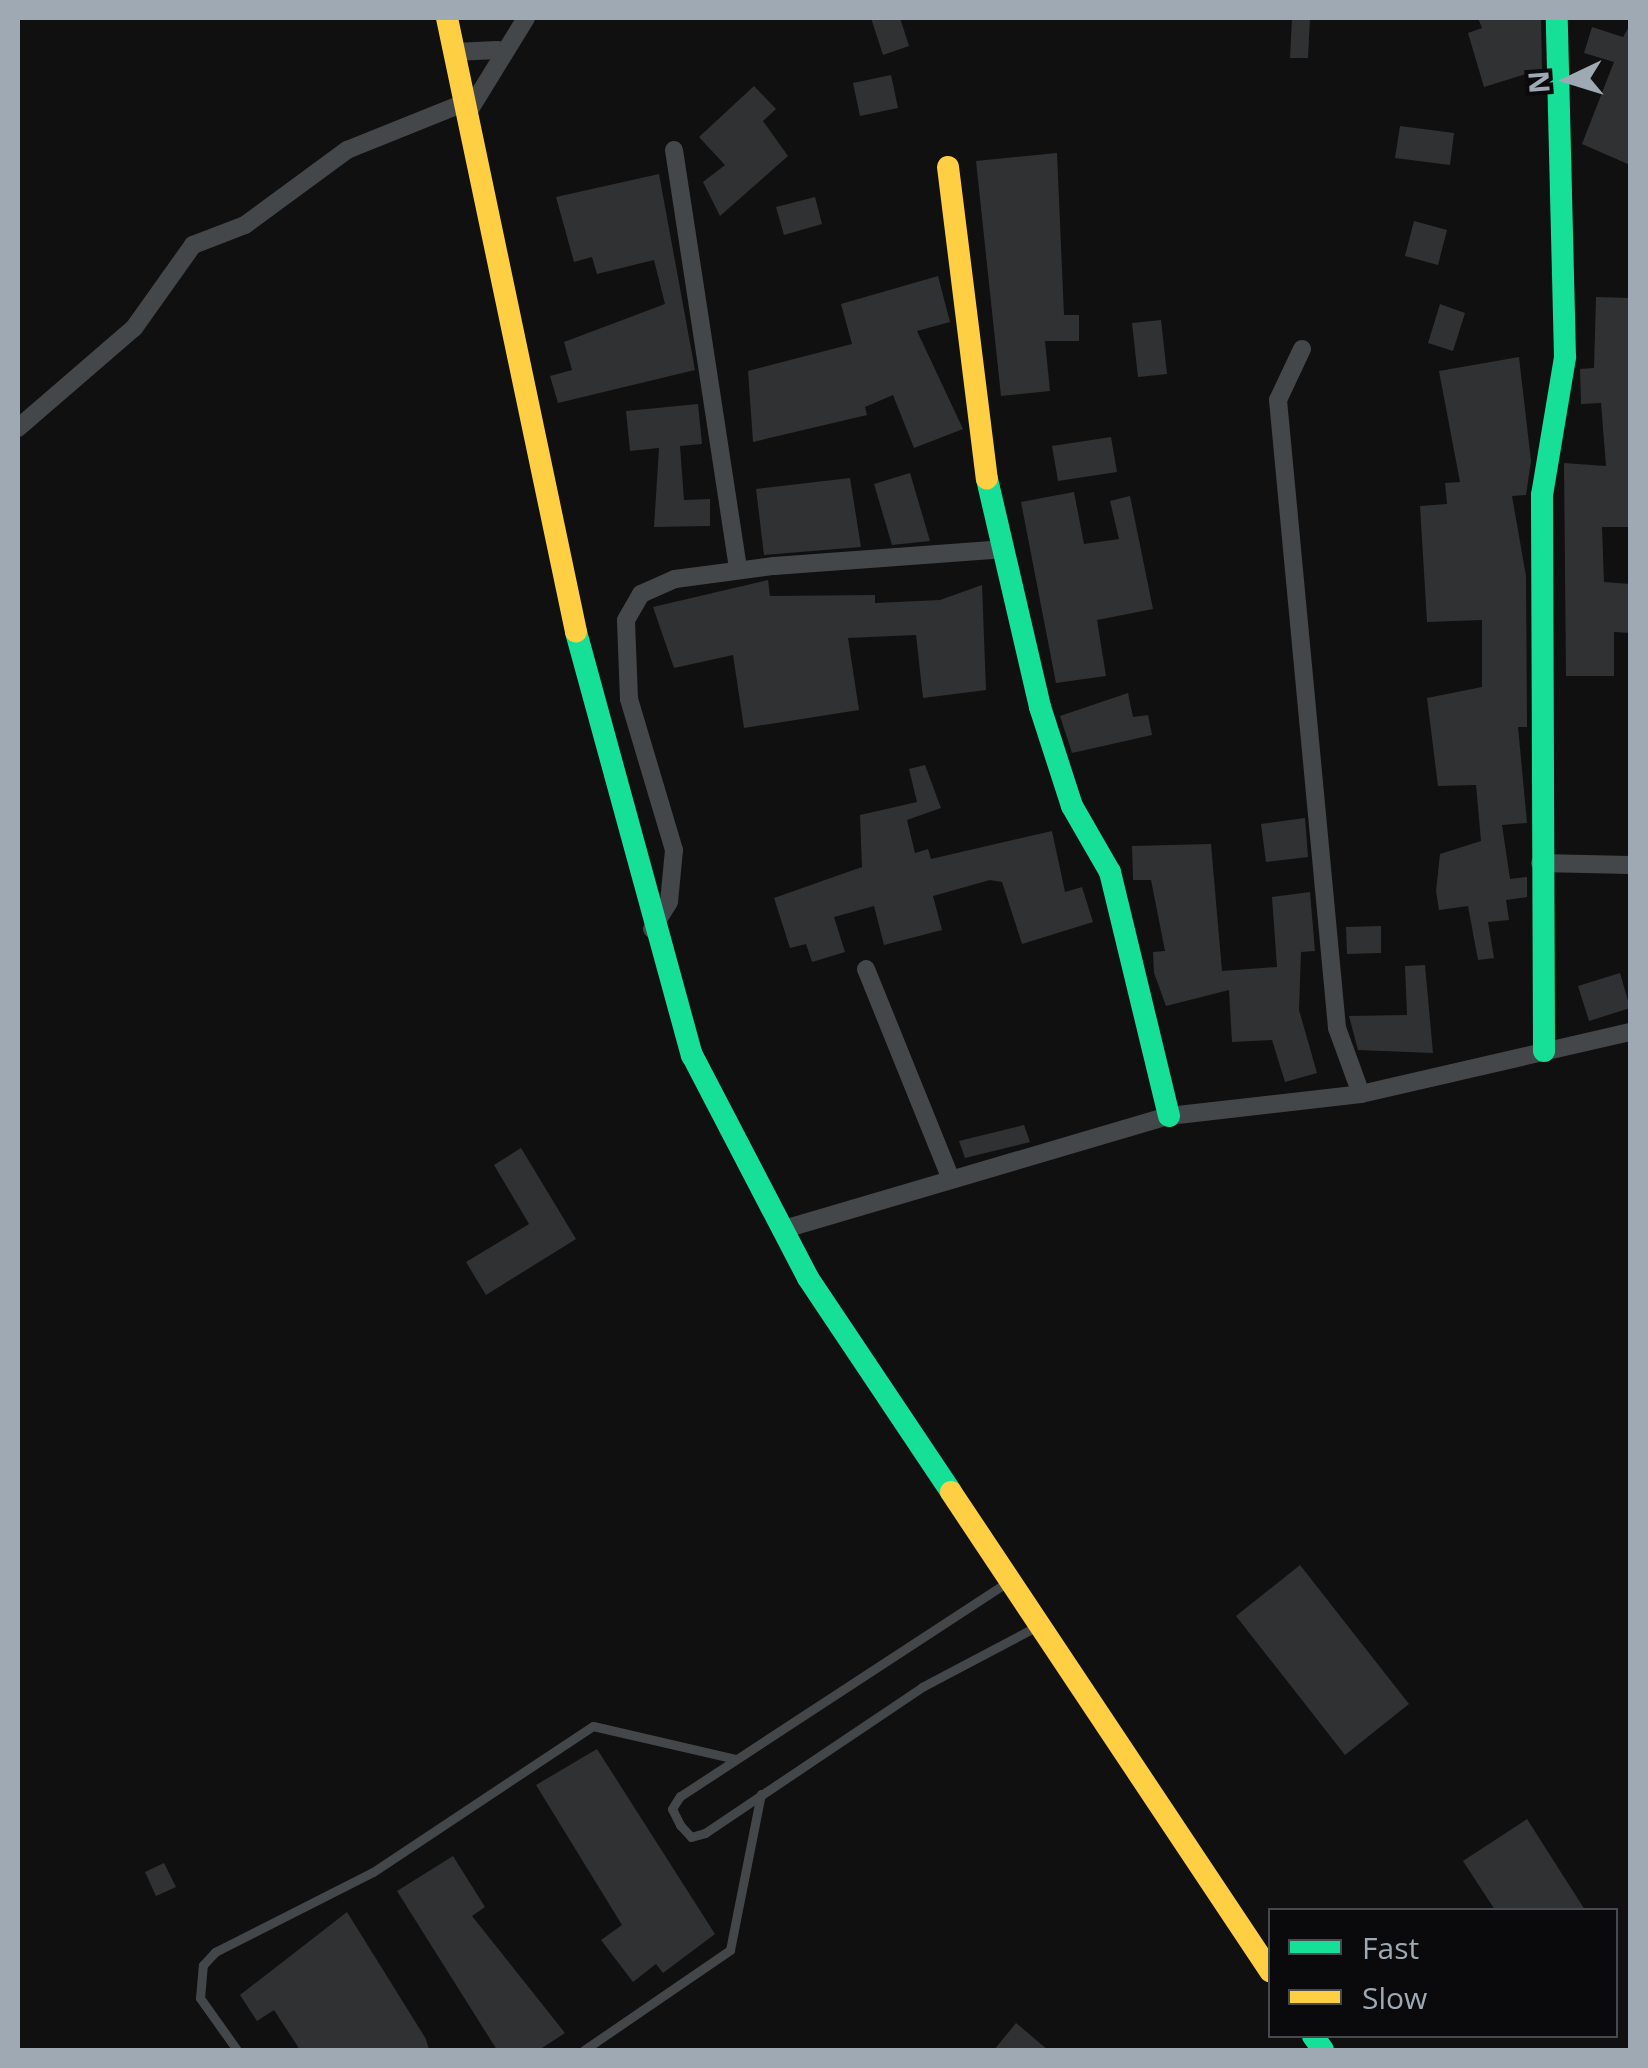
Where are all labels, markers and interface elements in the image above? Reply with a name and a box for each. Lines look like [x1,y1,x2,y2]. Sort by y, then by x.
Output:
north arrow [1518,30,1618,130]
text: N [1518,69,1558,95]
legend [1268,1908,1618,2038]
text: Fast [1362,1927,1419,1968]
text: Slow [1362,1977,1427,2018]

